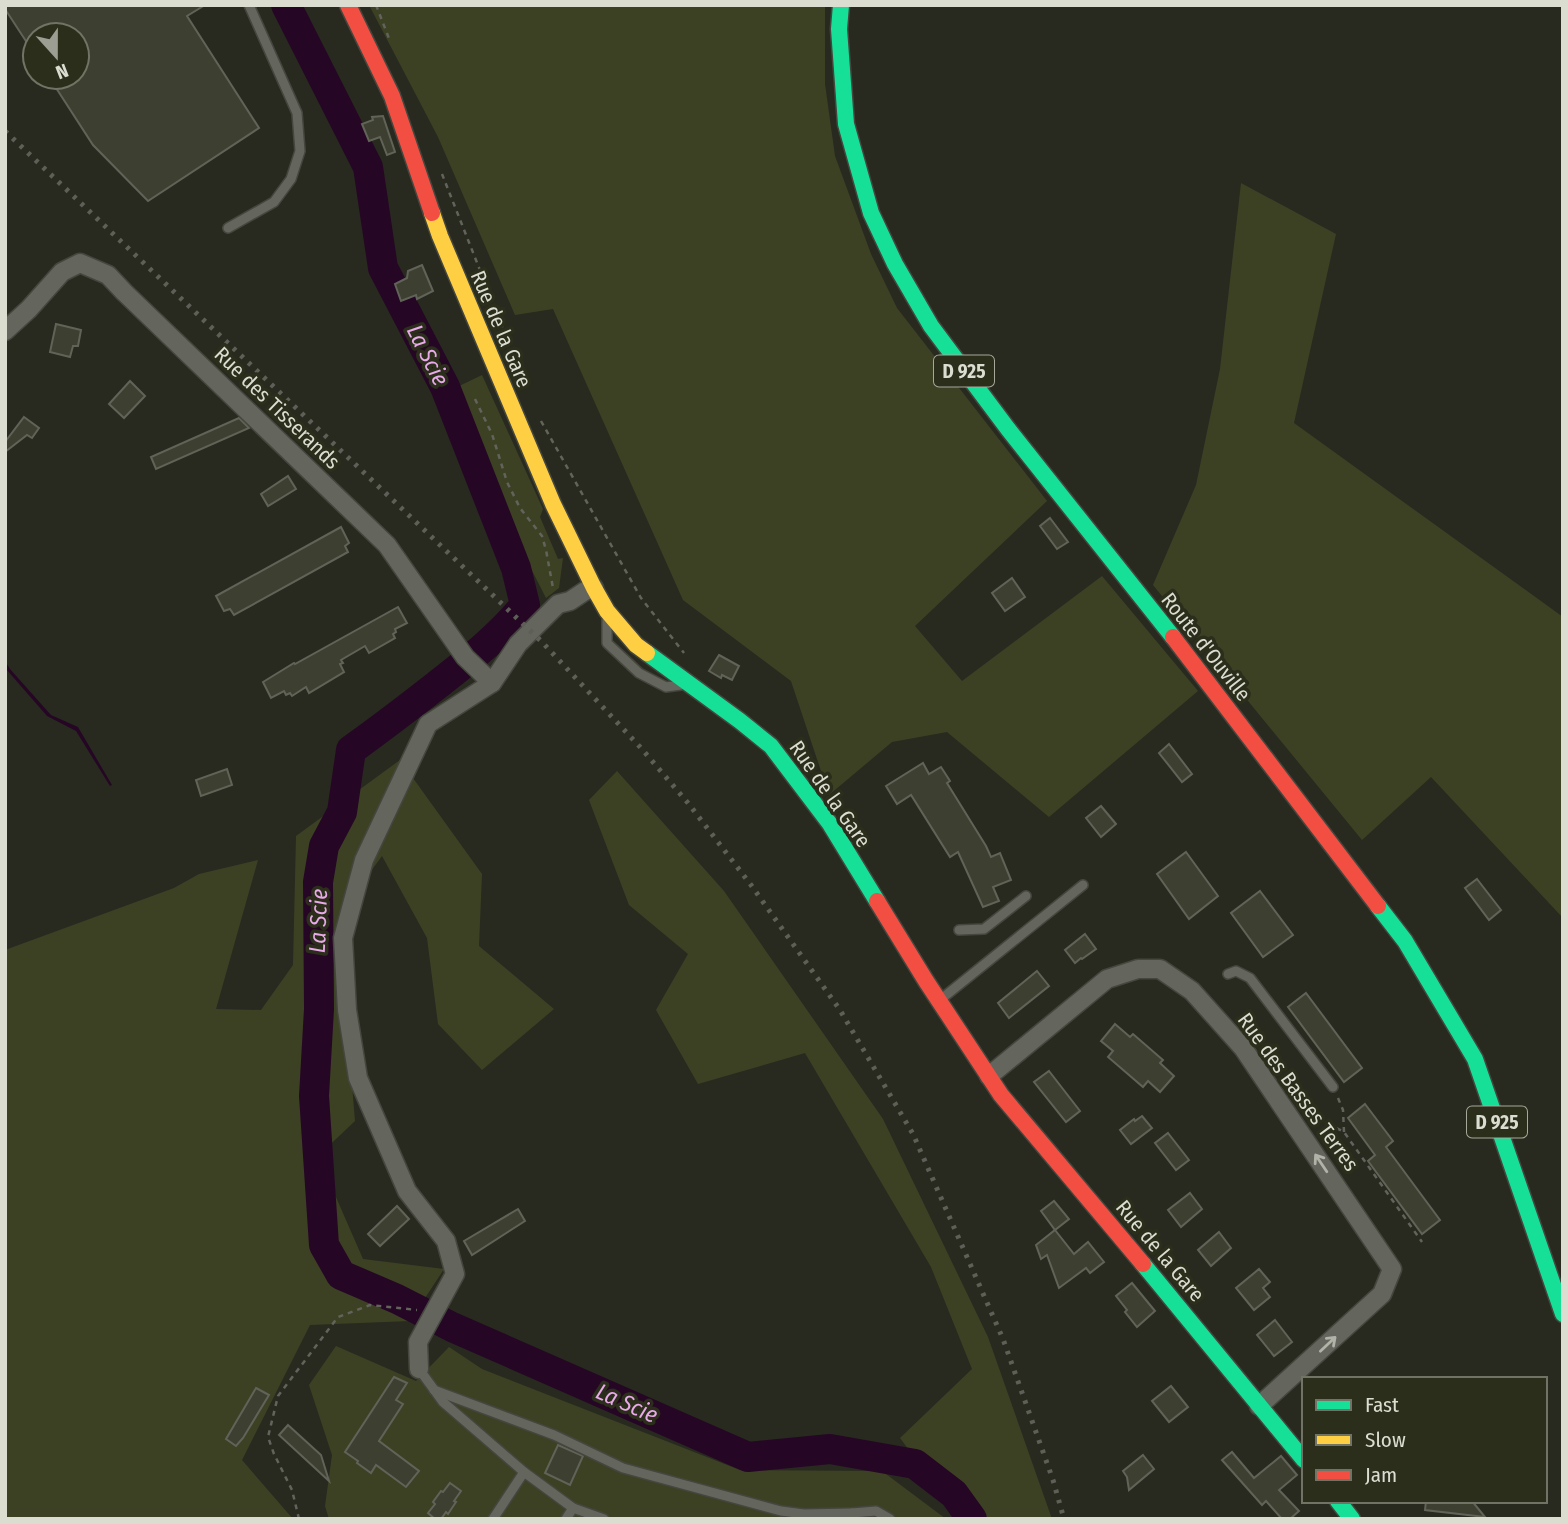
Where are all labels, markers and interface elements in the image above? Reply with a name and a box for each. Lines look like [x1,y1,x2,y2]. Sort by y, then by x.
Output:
north arrow [21,21,91,91]
text: N [52,59,71,84]
street label: Rue de la Gare [465,267,537,391]
water label: La Scie [401,320,455,390]
street label: Rue des Tisserands [209,341,345,475]
road number: D 925 [934,356,994,386]
street label: Route d'Ouville [1156,588,1256,706]
street label: Rue de la Gare [784,736,876,852]
water label: La Scie [303,888,333,954]
street label: Rue des Basses Terres [1232,1008,1364,1176]
road number: D 925 [1467,1106,1527,1138]
one-way arrow [1314,1154,1328,1173]
street label: Rue de la Gare [1110,1195,1210,1307]
one-way arrow [1319,1335,1336,1352]
water label: La Scie [592,1377,662,1429]
legend [1302,1377,1547,1503]
text: Fast [1365,1392,1399,1418]
text: Slow [1365,1427,1406,1453]
text: Jam [1365,1462,1397,1488]

